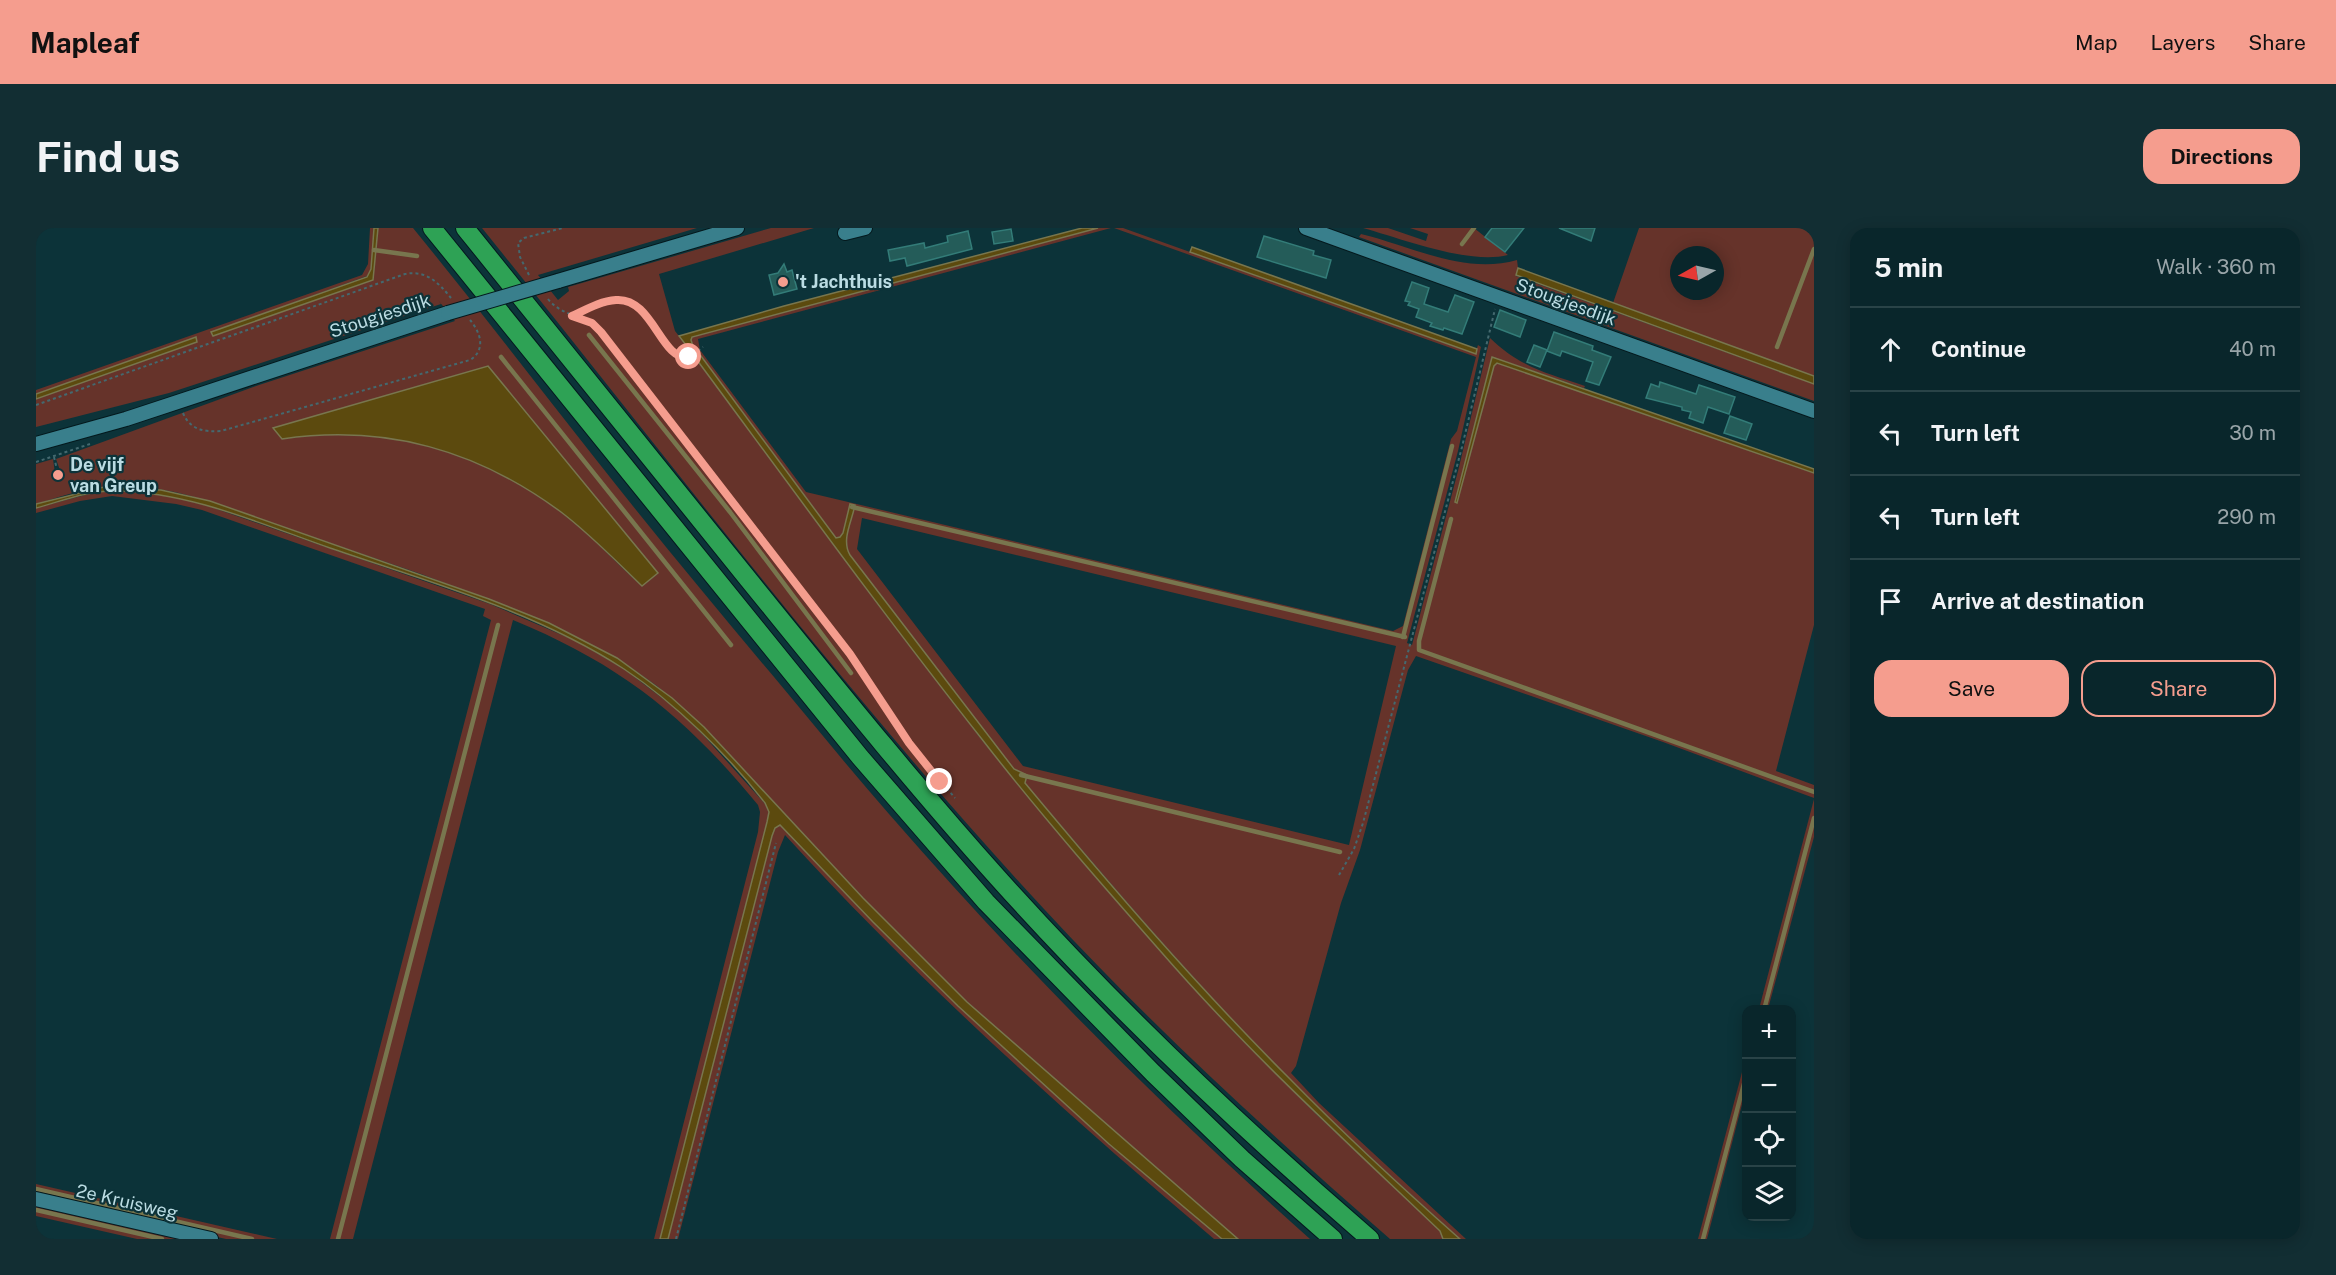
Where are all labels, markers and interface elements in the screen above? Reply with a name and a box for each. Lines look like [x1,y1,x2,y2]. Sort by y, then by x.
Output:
text: Mapleaf [30,26,140,59]
text: Map [2075,30,2118,55]
text: Layers [2151,30,2215,55]
text: Share [2248,30,2306,55]
button: Directions [2143,129,2300,184]
text: Find us [36,132,180,181]
north arrow [1670,246,1724,300]
text: 5 min [1874,252,1943,283]
text: Walk · 360 m [2156,255,2276,279]
place label: 't Jachthuis [795,271,892,292]
street label: Stougjesdijk [1513,274,1619,329]
marker: 't Jachthuis [776,275,790,289]
street label: Stougjesdijk [327,289,433,342]
icon: ahead [1874,333,1907,366]
text: Continue [1931,336,2026,362]
text: 40 m [2229,337,2276,361]
route start [675,343,701,369]
icon: left [1874,417,1907,450]
text: Turn left [1931,420,2020,446]
text: 30 m [2229,421,2276,445]
place label: De vijf van Greup [70,454,157,496]
marker: De vijf van Greup [51,468,65,482]
icon: left [1874,501,1907,534]
text: Turn left [1931,504,2020,530]
text: 290 m [2217,505,2276,529]
icon: arrive [1874,585,1907,618]
text: Arrive at destination [1931,588,2144,614]
button: Save [1874,660,2069,717]
button: Share [2081,660,2276,717]
route end [926,768,952,794]
map controls [1742,1005,1796,1221]
button: + [1742,1005,1796,1059]
button: − [1742,1059,1796,1113]
button: locate [1742,1113,1796,1167]
button: layers [1742,1167,1796,1221]
street label: 2e Kruisweg [74,1180,180,1223]

